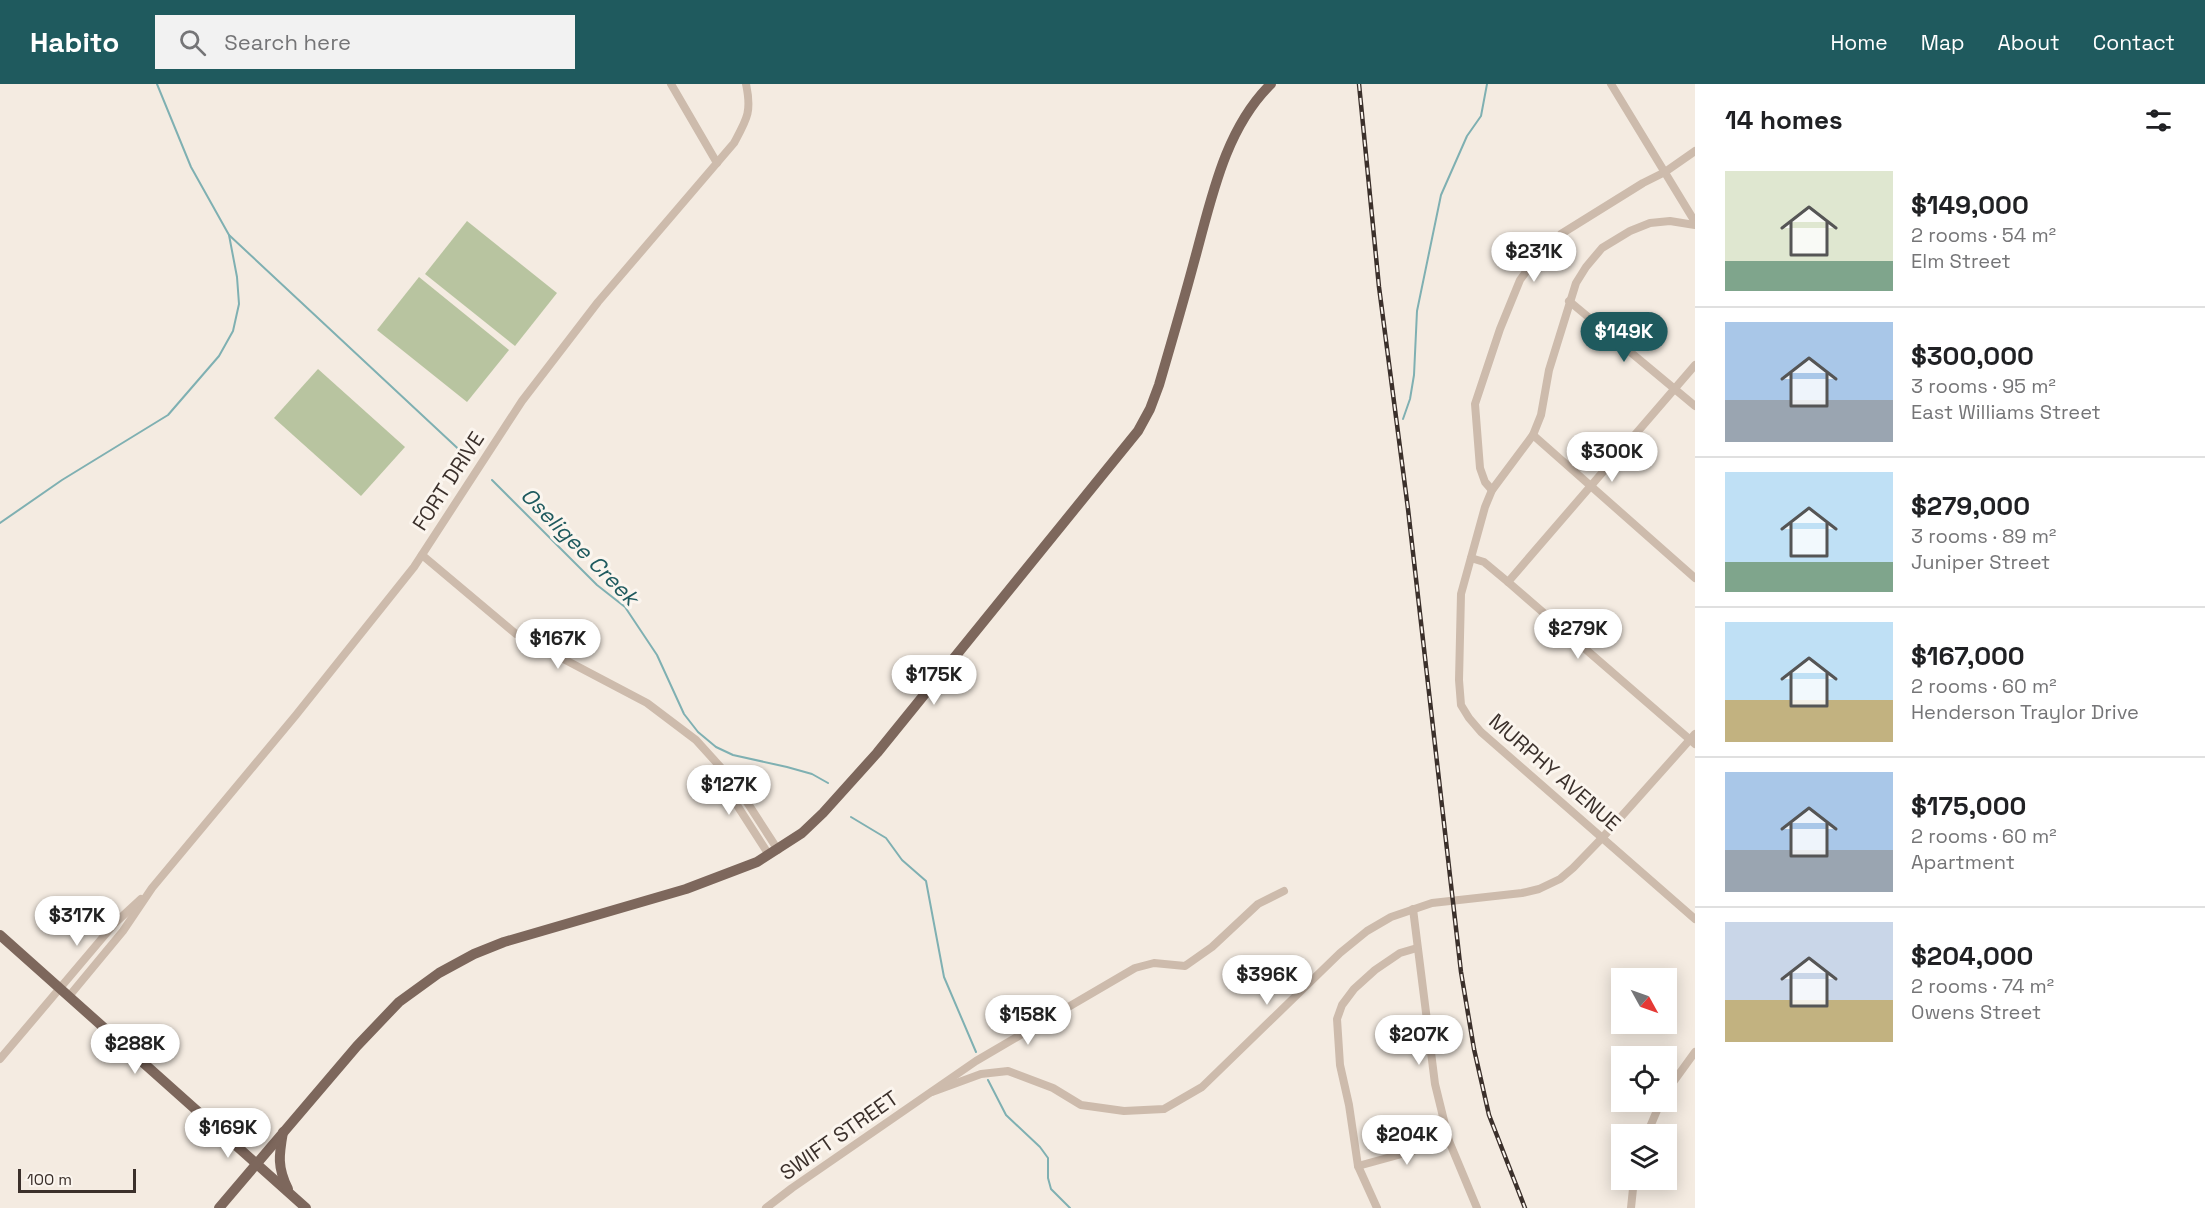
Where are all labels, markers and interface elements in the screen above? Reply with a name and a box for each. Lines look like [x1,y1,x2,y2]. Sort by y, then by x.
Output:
search box [155,15,575,69]
text: Habito [30,24,119,60]
icon: search [176,26,209,59]
text: Search here [224,28,351,56]
text: Home [1830,29,1888,56]
text: Map [1921,29,1965,56]
text: About [1998,29,2060,56]
text: Contact [2093,29,2175,56]
text: 14 homes [1725,103,1843,137]
icon: filters [2142,104,2175,137]
text: $149,000 [1911,188,2029,222]
icon: home [1773,195,1845,267]
text: 2 rooms · 54 m² [1911,222,2056,248]
pin: $231K [1492,232,1576,283]
text: $231K [1505,238,1563,264]
text: Elm Street [1911,248,2011,274]
pin: $149K [1582,312,1666,363]
text: $149K [1595,318,1653,344]
text: $300,000 [1911,339,2034,373]
icon: home [1773,346,1845,418]
text: 3 rooms · 95 m² [1911,373,2056,399]
text: East Williams Street [1911,399,2101,425]
street label: FORT DRIVE [406,426,490,536]
pin: $300K [1570,432,1654,483]
text: $300K [1581,438,1643,464]
water label: Oseligee Creek [515,481,647,613]
text: $279,000 [1911,489,2030,523]
icon: home [1773,496,1845,568]
text: 3 rooms · 89 m² [1911,523,2056,549]
text: Juniper Street [1911,549,2050,575]
pin: $279K [1536,609,1620,660]
text: $279K [1548,615,1608,641]
pin: $167K [516,619,600,670]
text: $167K [530,625,586,651]
text: $167,000 [1911,639,2025,673]
icon: home [1773,646,1845,718]
pin: $175K [892,655,976,706]
text: $175K [906,661,962,687]
text: 2 rooms · 60 m² [1911,673,2057,699]
text: Henderson Traylor Drive [1911,699,2139,725]
street label: MURPHY AVENUE [1483,707,1627,837]
pin: $127K [687,765,771,816]
text: $127K [701,771,757,797]
text: $175,000 [1911,789,2026,823]
icon: home [1773,796,1845,868]
text: 2 rooms · 60 m² [1911,823,2057,849]
text: Apartment [1911,849,2015,875]
pin: $317K [35,896,119,947]
text: $317K [49,902,105,928]
text: $204,000 [1911,939,2033,973]
icon: home [1773,946,1845,1018]
pin: $396K [1225,955,1309,1006]
text: $396K [1236,961,1298,987]
north arrow [1611,968,1677,1034]
map controls [1611,968,1677,1190]
text: 2 rooms · 74 m² [1911,973,2054,999]
pin: $158K [986,995,1070,1046]
text: Owens Street [1911,999,2041,1025]
text: $158K [999,1001,1057,1027]
pin: $207K [1377,1015,1461,1066]
text: $207K [1389,1021,1449,1047]
pin: $288K [93,1024,177,1075]
text: $288K [105,1030,165,1056]
button: locate [1611,1046,1677,1112]
street label: SWIFT STREET [774,1084,904,1186]
pin: $169K [186,1108,270,1159]
text: $169K [199,1114,257,1140]
pin: $204K [1365,1115,1449,1166]
text: $204K [1376,1121,1438,1147]
button: layers [1611,1124,1677,1190]
scale bar [18,1166,136,1194]
text: 100 m [27,1169,72,1190]

